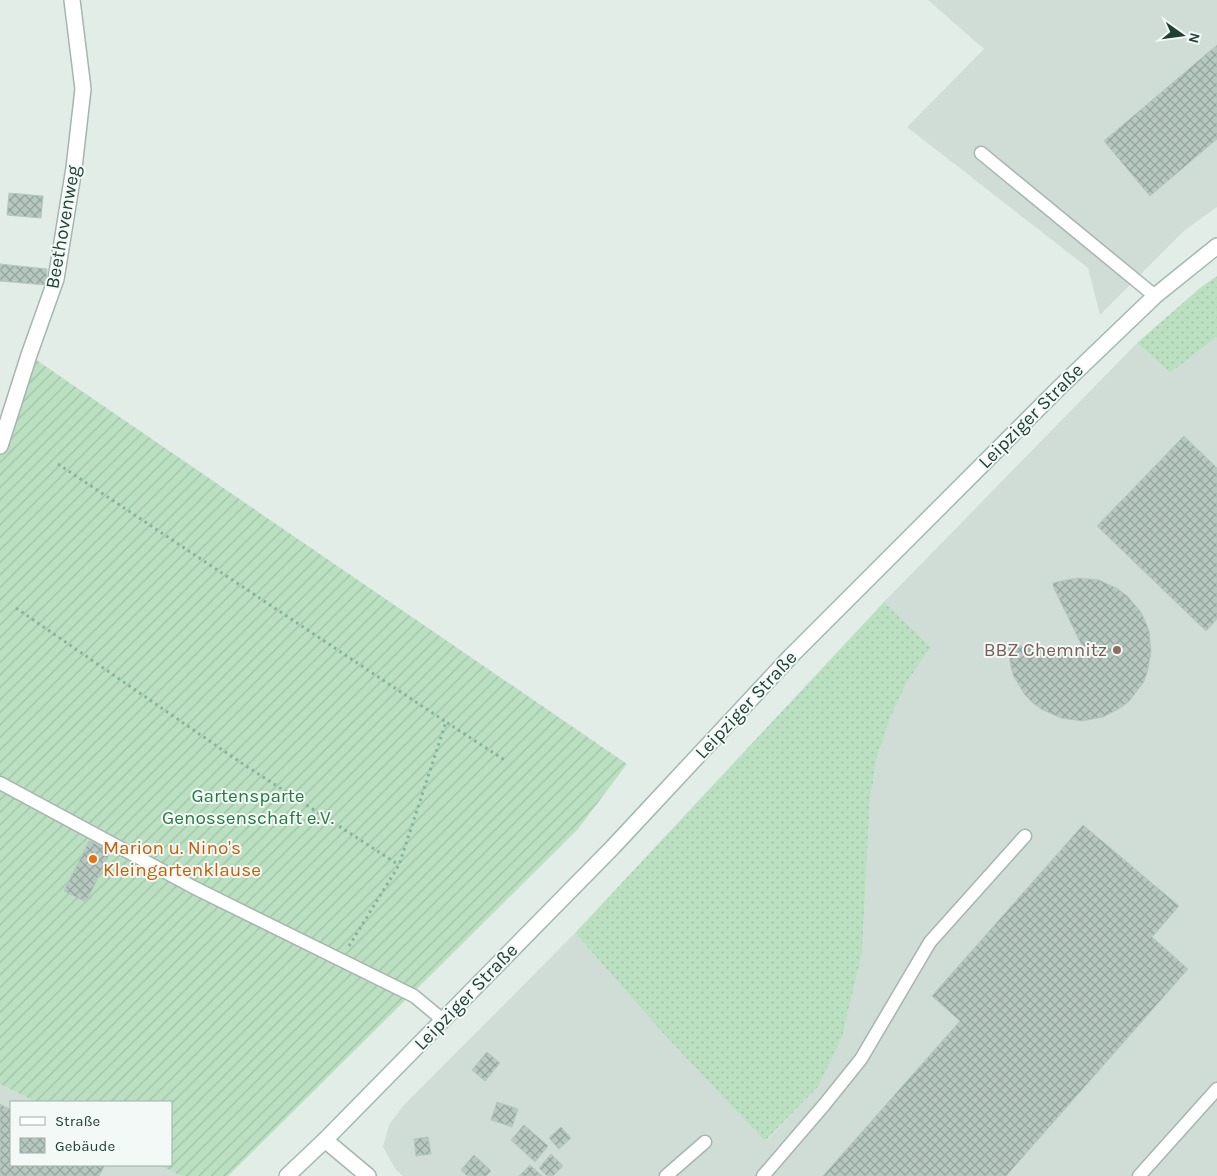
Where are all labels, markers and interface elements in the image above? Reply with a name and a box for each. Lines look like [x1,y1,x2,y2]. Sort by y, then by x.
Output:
north arrow [1157,10,1207,60]
text: N [1185,31,1204,45]
street label: Beethovenweg [41,163,85,291]
street label: Leipziger Straße [974,359,1088,473]
place label: BBZ Chemnitz [984,639,1107,661]
marker: BBZ Chemnitz [1111,644,1123,656]
street label: Leipziger Straße [690,647,802,763]
park label: Gartensparte Genossenschaft e.V. [162,785,334,829]
place label: Marion u. Nino's Kleingartenklause [103,837,261,881]
marker: Marion u. Nino's Kleingartenklause [87,853,99,865]
street label: Leipziger Straße [410,939,522,1055]
legend [10,1101,172,1166]
text: Straße [55,1112,100,1130]
text: Gebäude [55,1137,115,1155]

